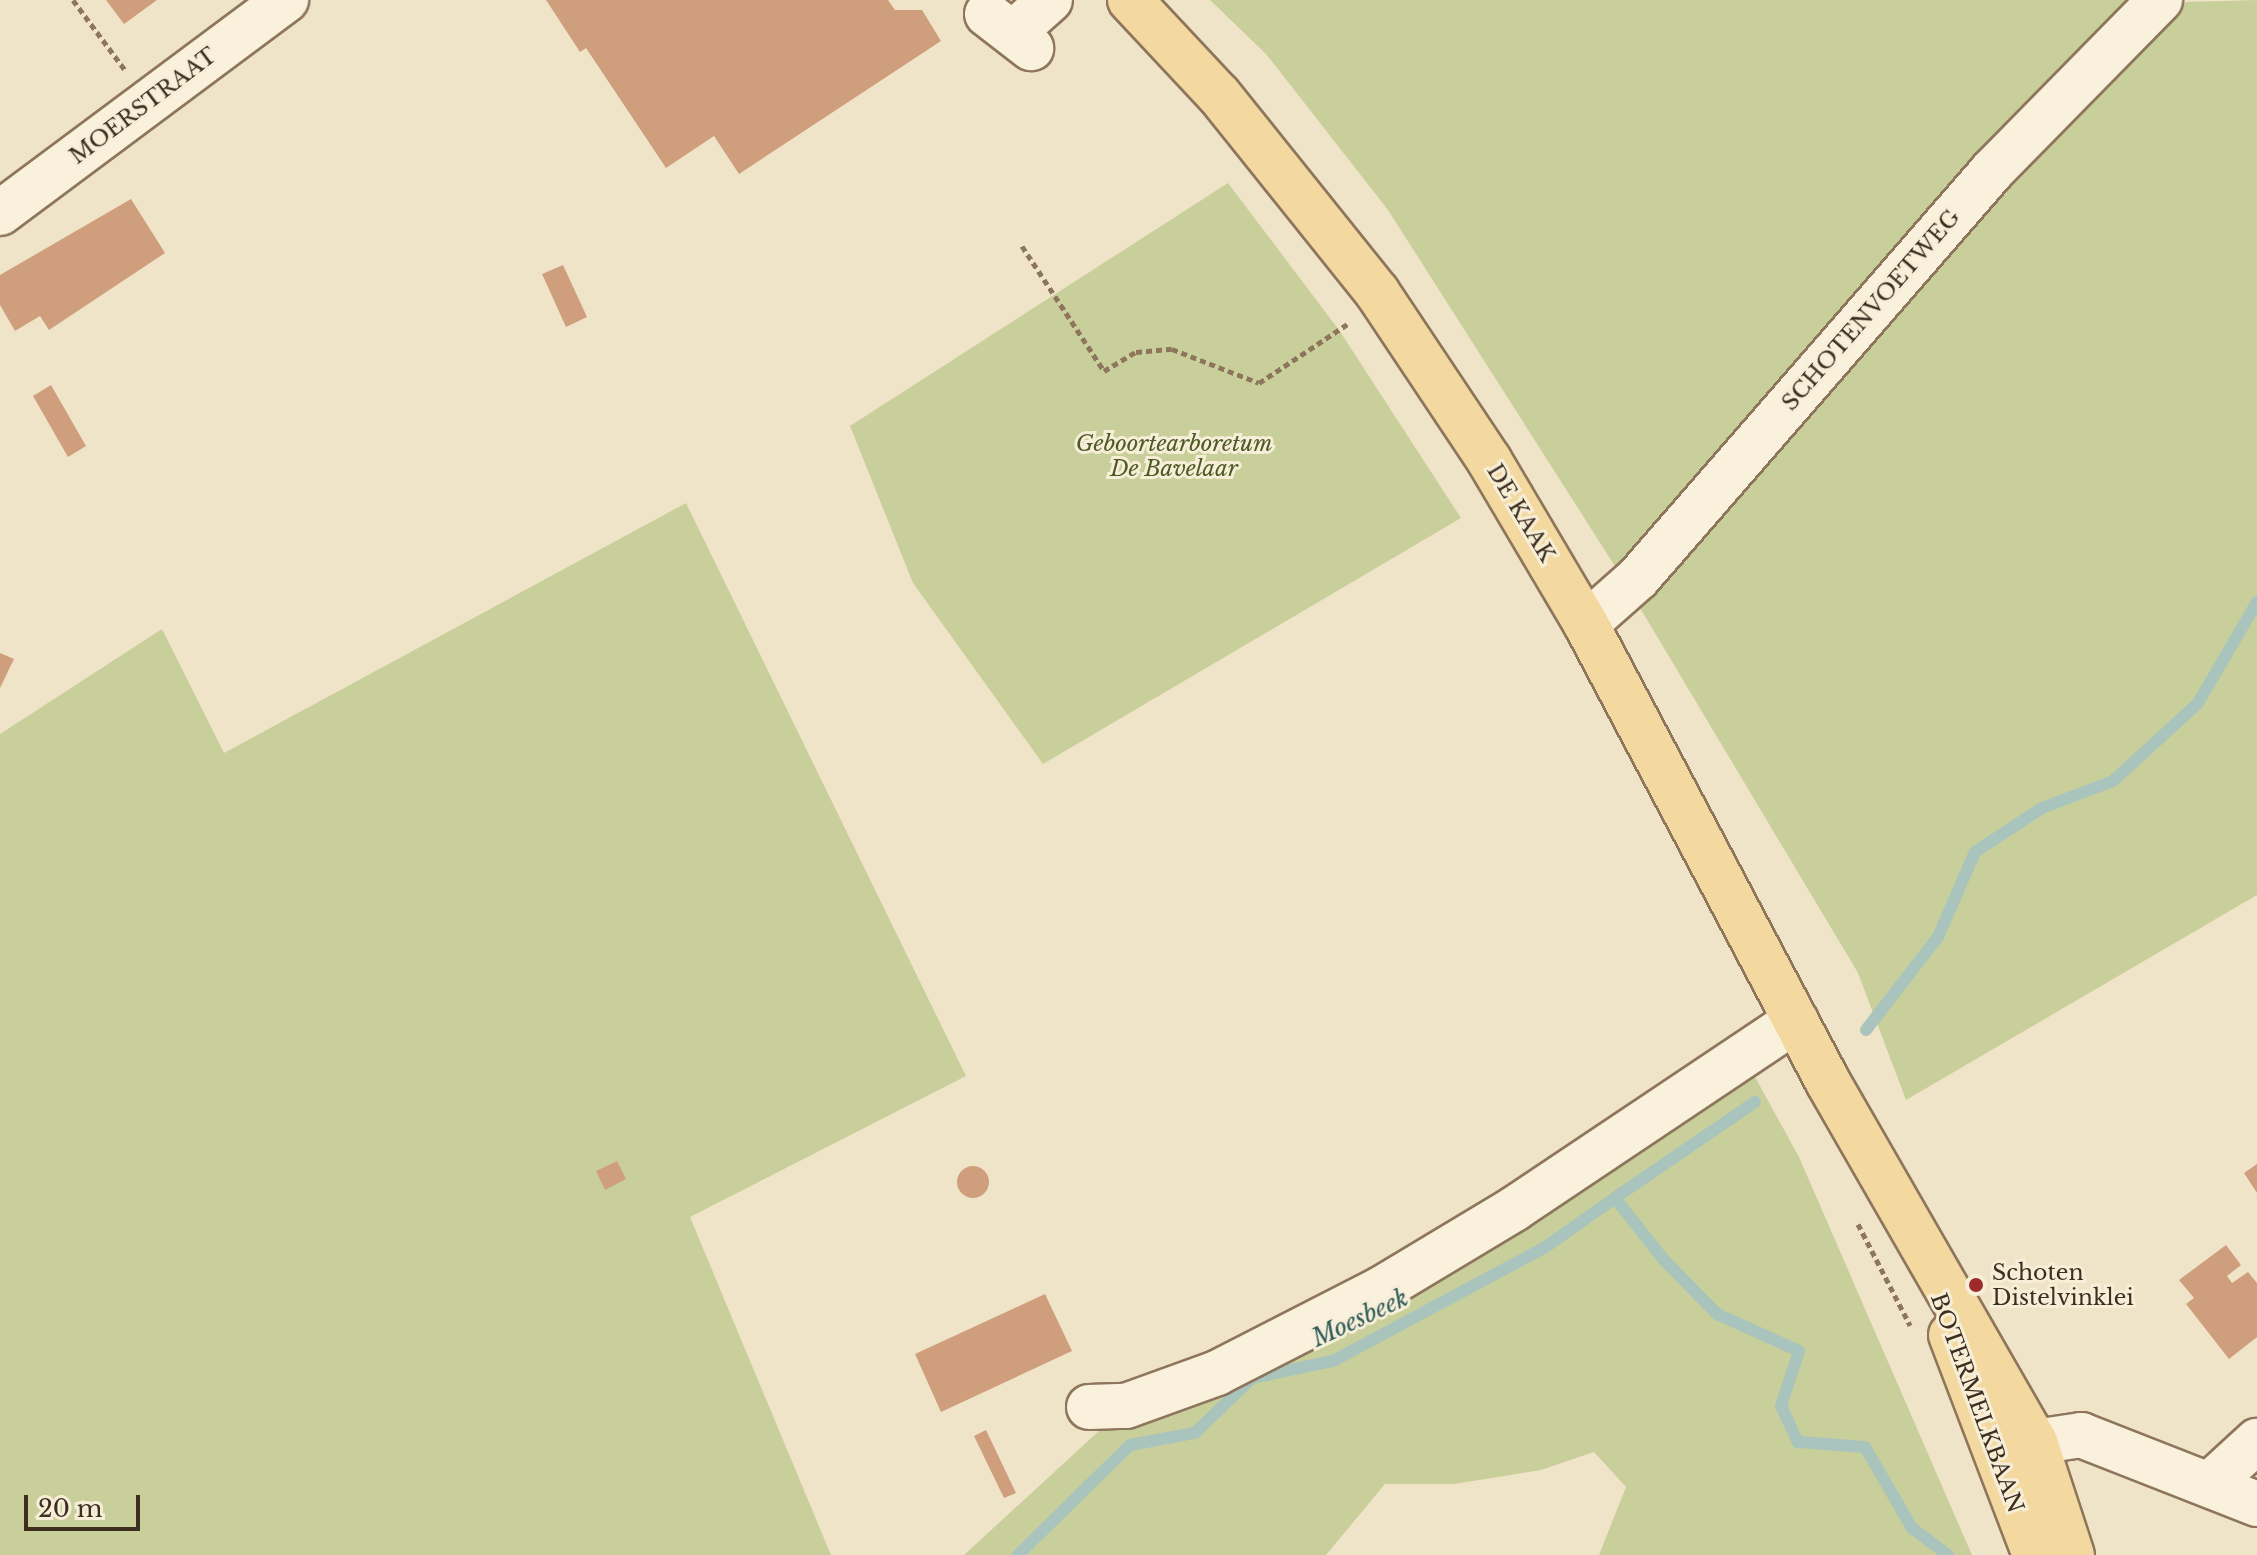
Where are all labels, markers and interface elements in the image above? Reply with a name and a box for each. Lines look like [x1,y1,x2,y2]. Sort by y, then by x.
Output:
street label: MOERSTRAAT [65,42,221,170]
street label: SCHOTENVOETWEG [1777,204,1965,416]
park label: Geboortearboretum De Bavelaar [1076,430,1272,482]
street label: DE KAAK [1481,459,1561,567]
place label: Schoten Distelvinklei [1992,1259,2134,1310]
marker: Schoten Distelvinklei [1967,1276,1985,1294]
water label: Moesbeek [1307,1283,1413,1353]
street label: BOTERMELKBAAN [1925,1290,2029,1516]
scale bar [28,1479,144,1529]
text: 20 m [38,1494,103,1523]

